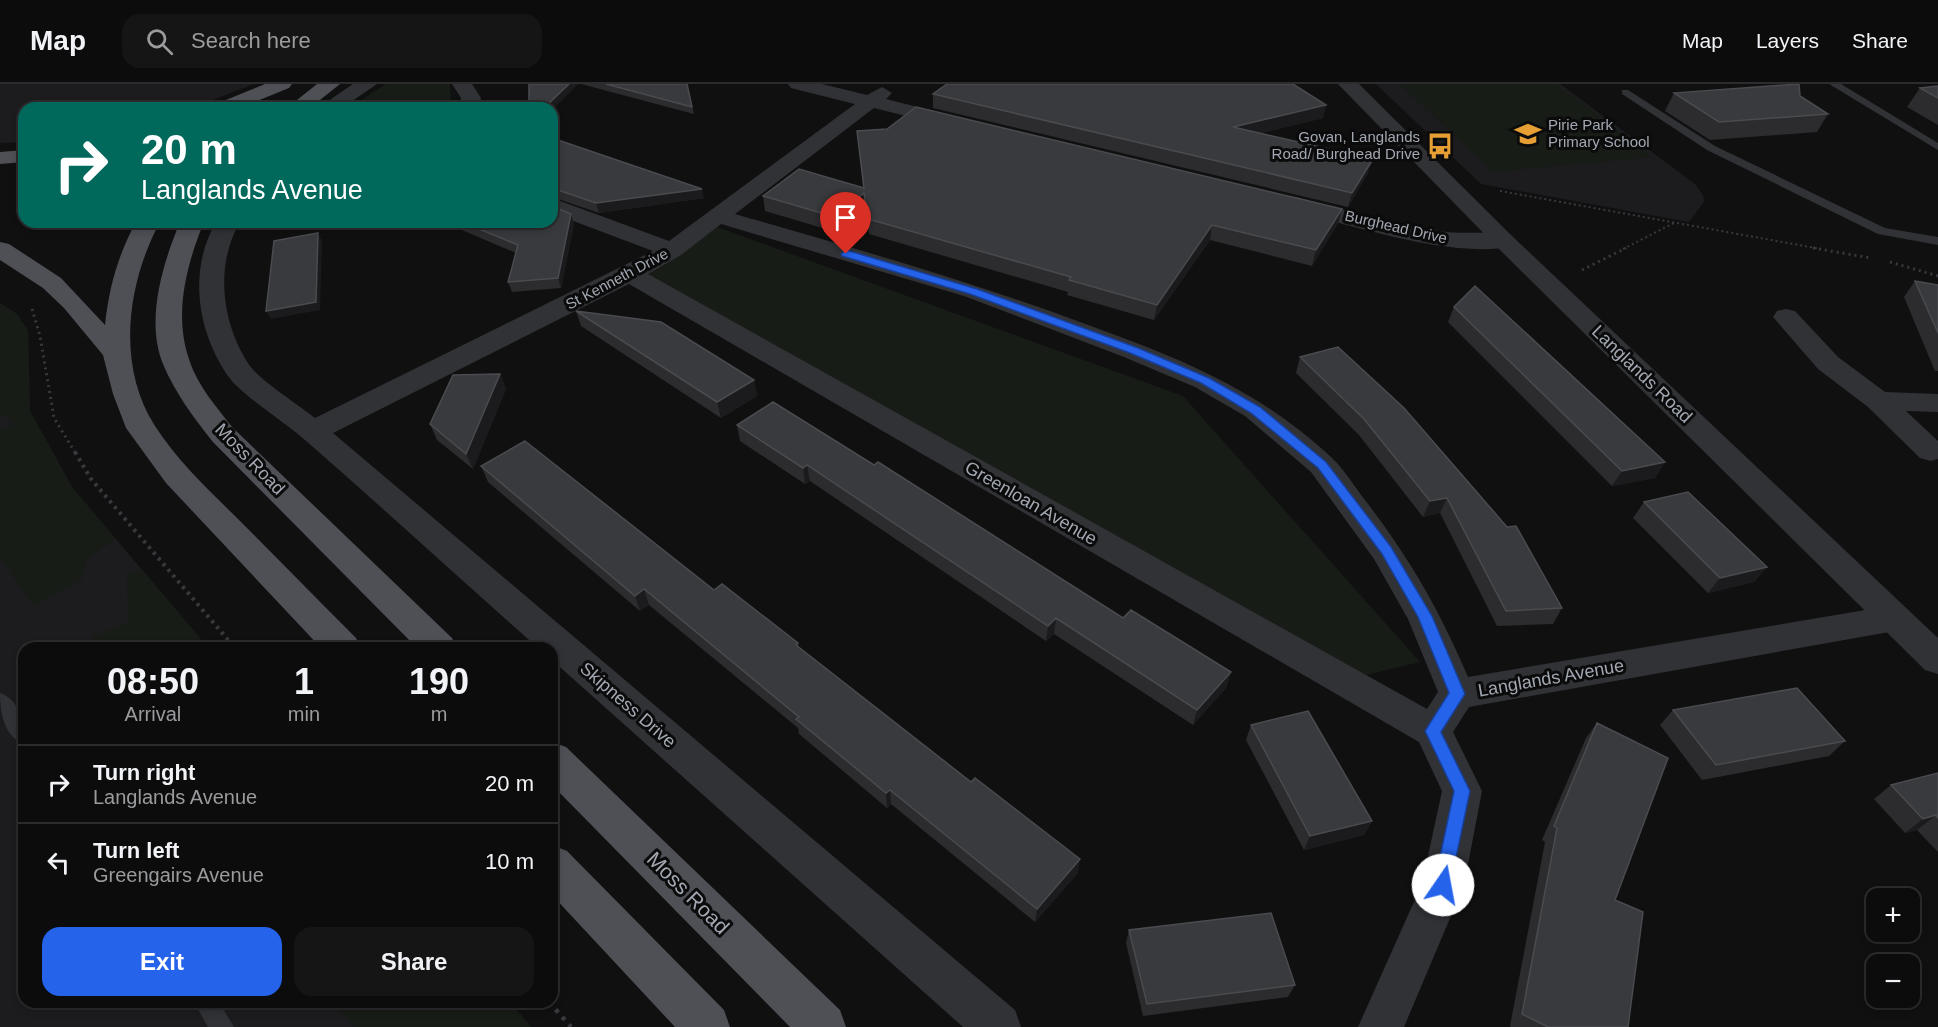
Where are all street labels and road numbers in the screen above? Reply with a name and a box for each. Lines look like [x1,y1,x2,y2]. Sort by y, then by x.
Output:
street label: Burghead Drive [1343,207,1449,247]
street label: St Kenneth Drive [563,244,671,313]
street label: Langlands Road [1588,321,1696,427]
street label: Moss Road [211,419,289,499]
street label: Greenloan Avenue [962,457,1100,549]
street label: Langlands Avenue [1476,655,1626,701]
street label: Skipness Drive [576,658,680,752]
street label: Moss Road [643,847,734,938]

